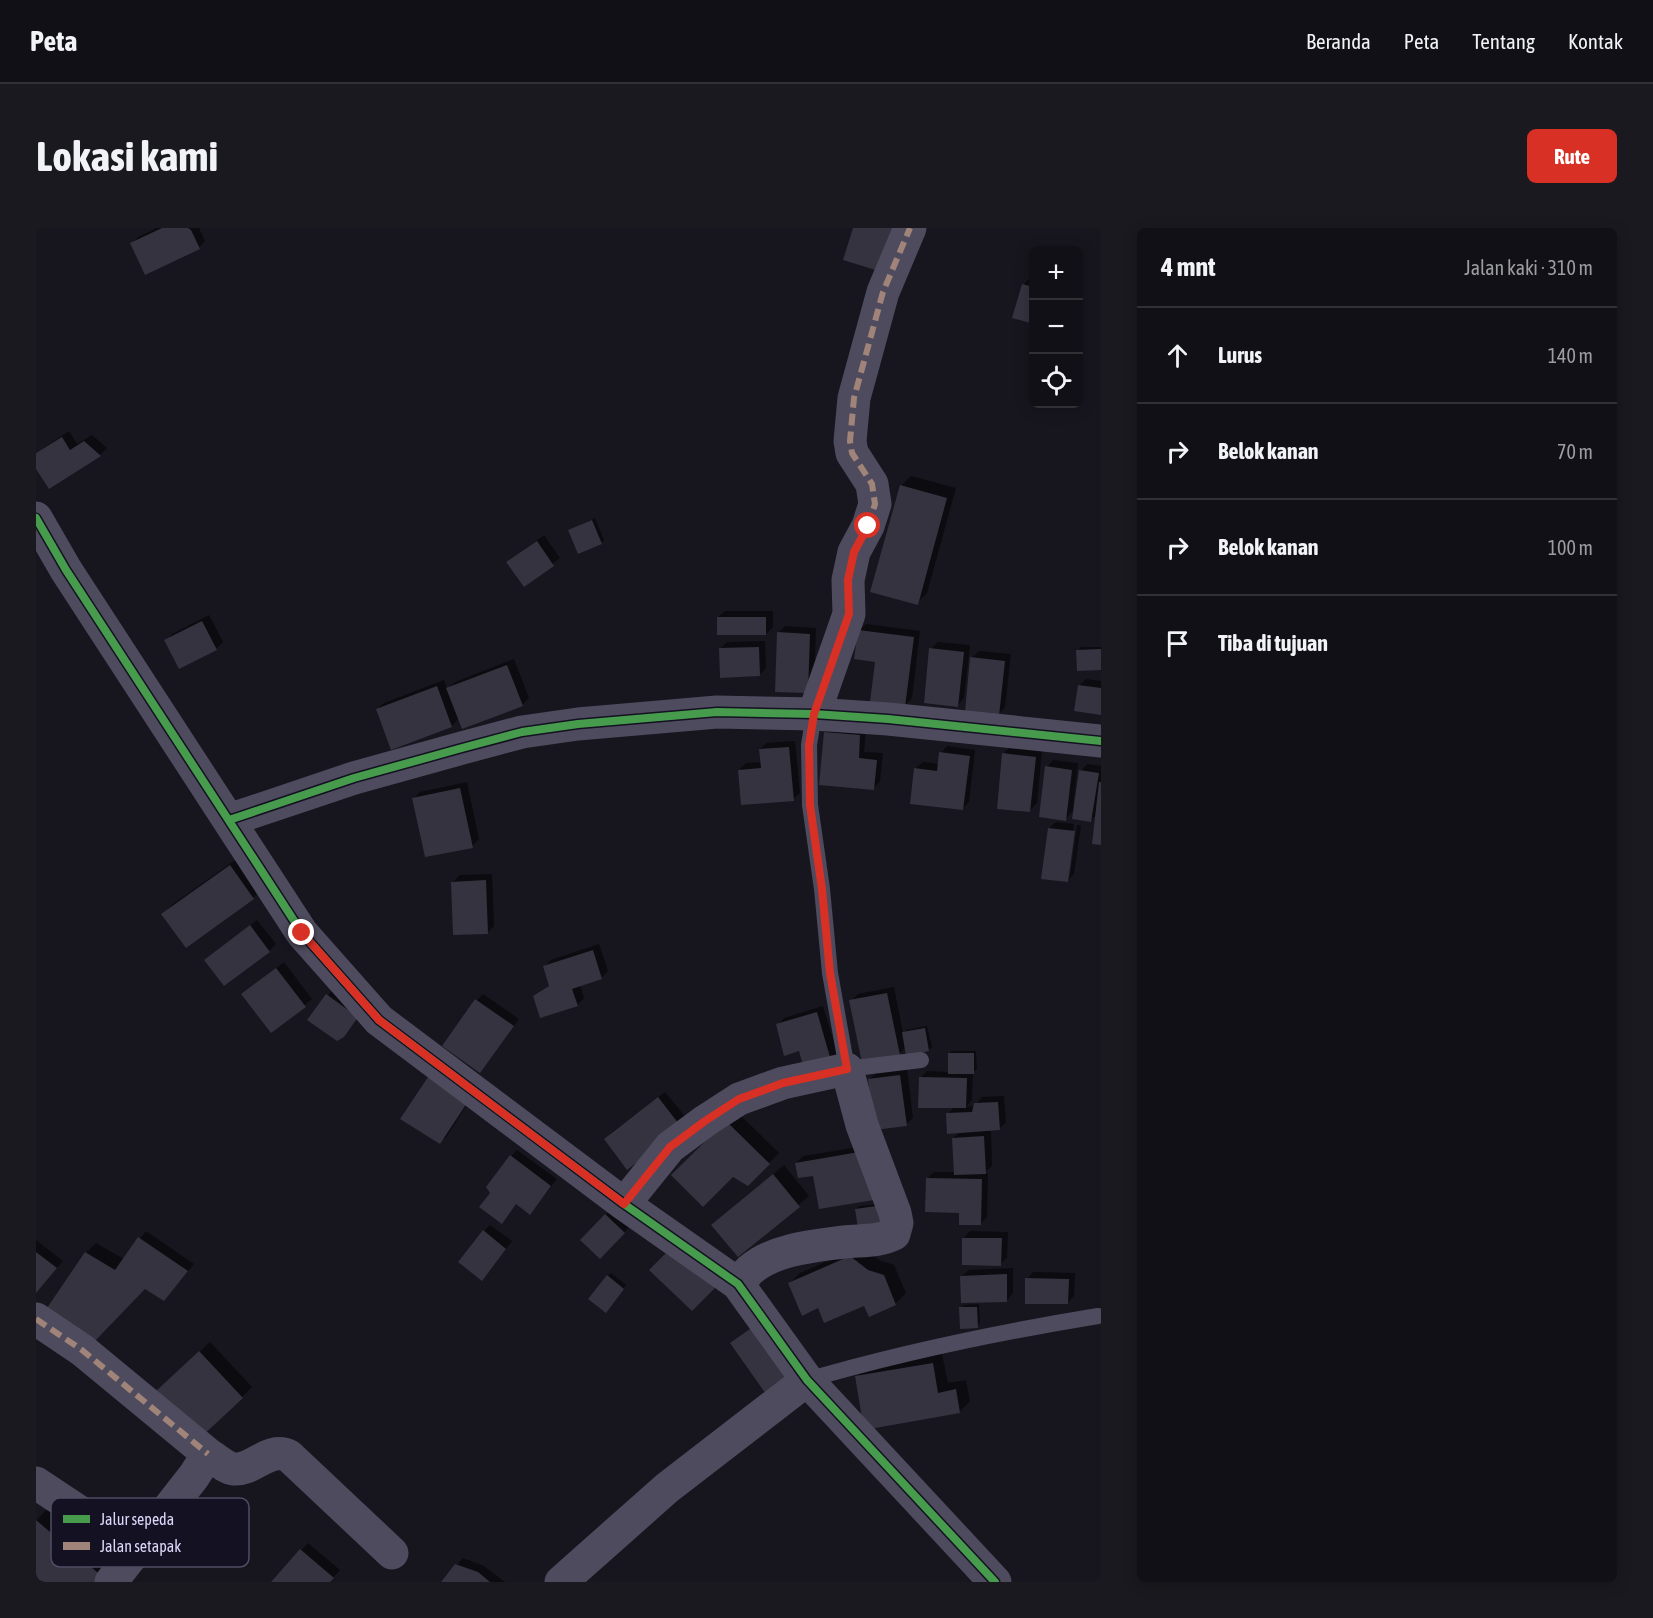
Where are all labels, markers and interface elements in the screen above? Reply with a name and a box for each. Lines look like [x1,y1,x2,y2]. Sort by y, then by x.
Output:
text: Peta [30,25,77,57]
text: Beranda [1306,29,1371,53]
text: Peta [1404,29,1439,53]
text: Tentang [1472,29,1535,53]
text: Kontak [1568,29,1623,53]
button: Rute [1527,129,1617,183]
text: Lokasi kami [36,132,218,180]
map controls [1029,246,1083,408]
button: + [1029,246,1083,300]
text: 4 mnt [1161,252,1216,282]
text: Jalan kaki · 310 m [1464,256,1593,279]
button: − [1029,300,1083,354]
icon: ahead [1161,339,1194,372]
text: Lurus [1218,342,1262,368]
text: 140 m [1548,344,1593,367]
button: locate [1029,354,1083,408]
icon: right [1161,435,1194,468]
text: Belok kanan [1218,438,1319,464]
text: 70 m [1557,440,1593,463]
route start [854,512,880,538]
icon: right [1161,531,1194,564]
text: Belok kanan [1218,534,1319,560]
text: 100 m [1548,536,1593,559]
icon: arrive [1161,627,1194,660]
text: Tiba di tujuan [1218,630,1328,656]
route end [288,919,314,945]
legend [51,1498,249,1567]
text: Jalur sepeda [100,1510,174,1529]
text: Jalan setapak [100,1537,181,1556]

